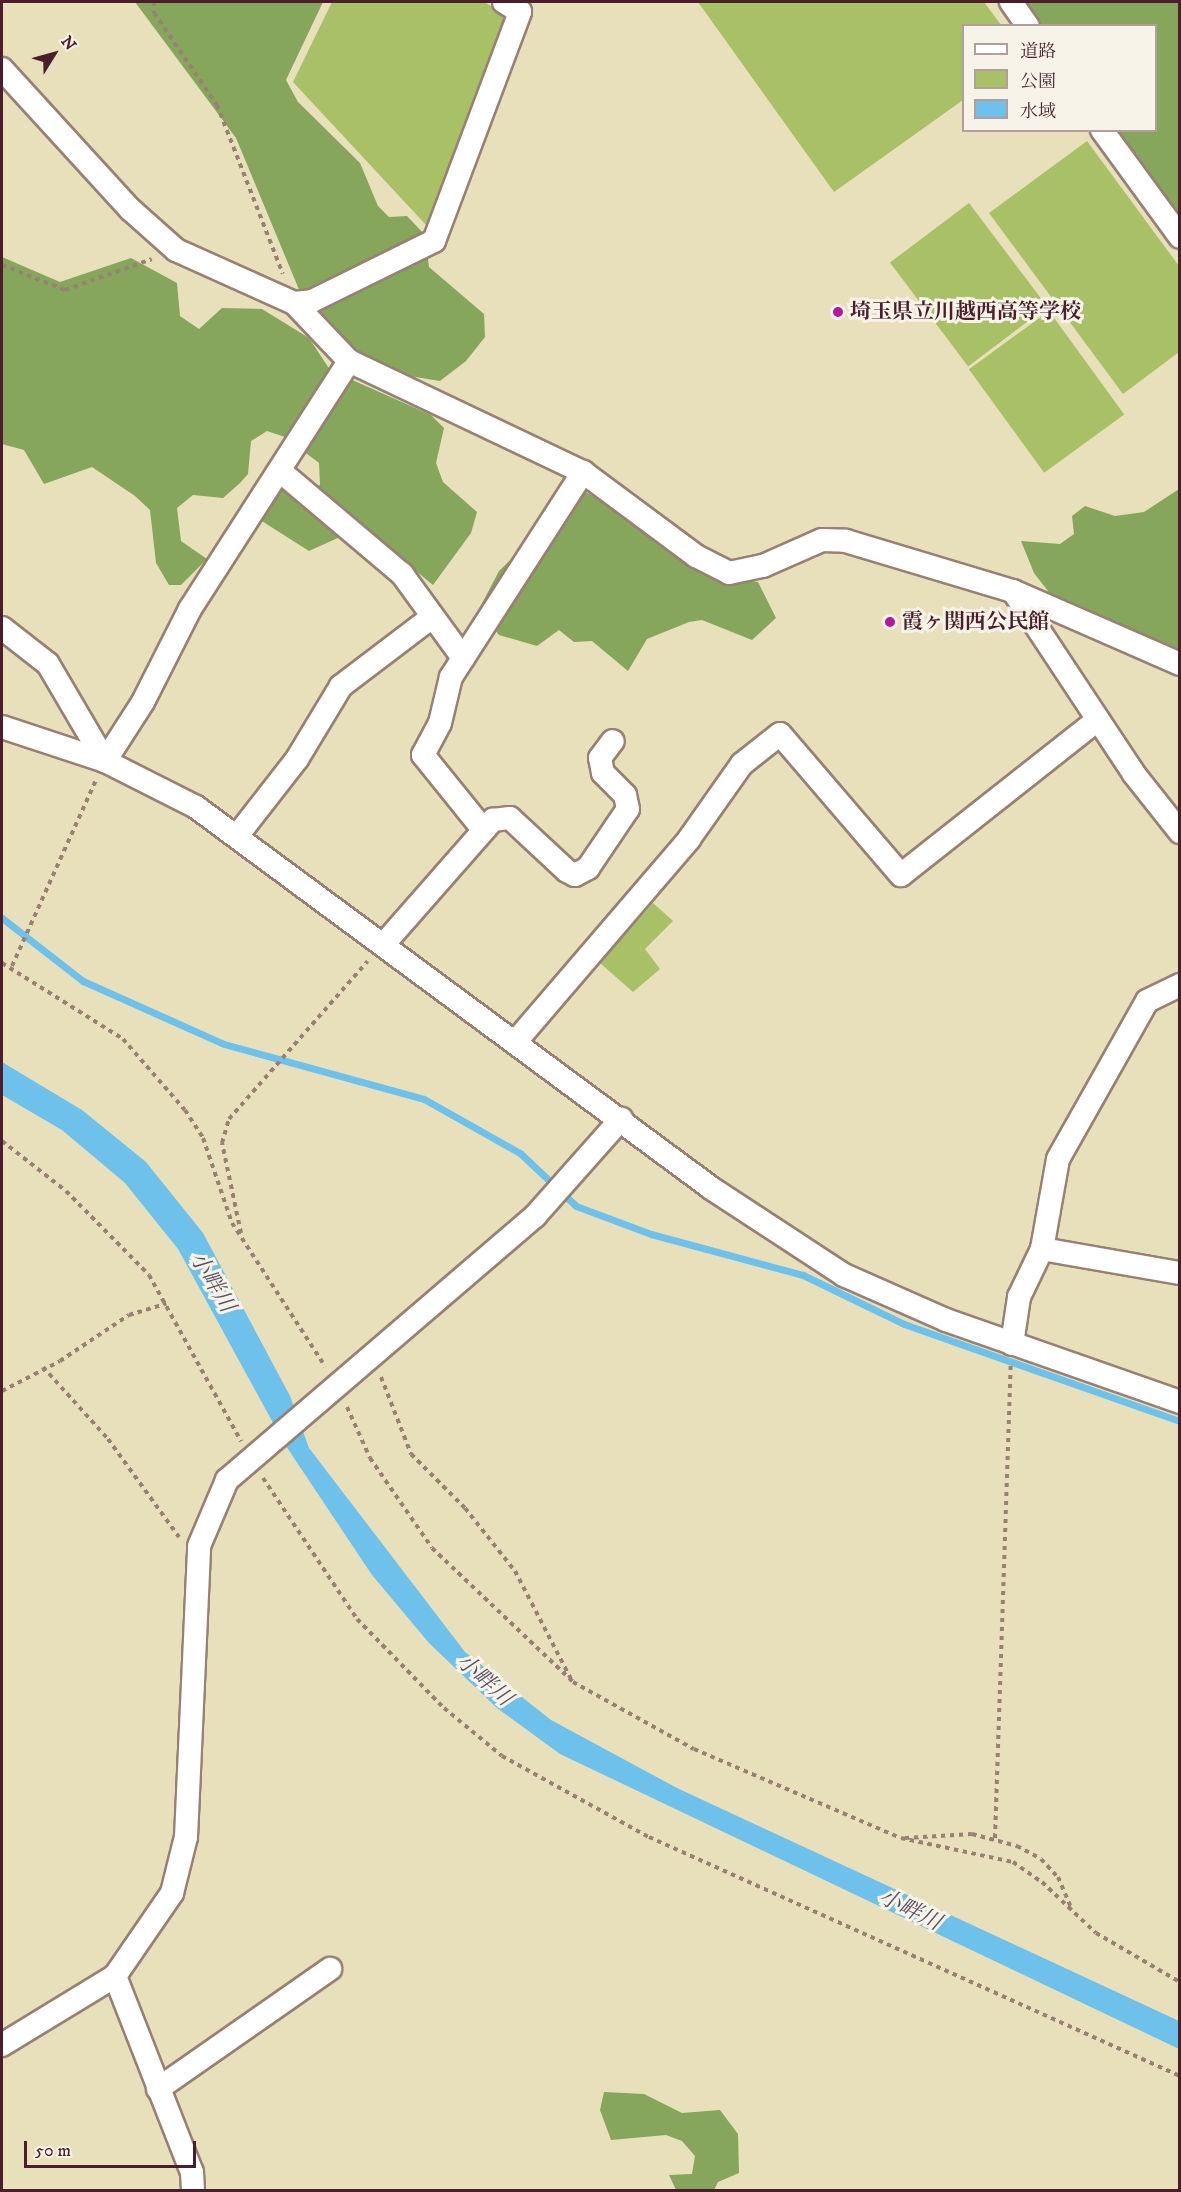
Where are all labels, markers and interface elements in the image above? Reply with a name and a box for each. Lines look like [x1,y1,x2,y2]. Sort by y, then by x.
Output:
north arrow [24,24,84,84]
legend [962,24,1157,132]
text: N [56,32,80,54]
text: 道路 [1020,41,1056,63]
text: 公園 [1020,71,1056,93]
text: 水域 [1020,101,1056,123]
place label: 埼玉県立川越西高等学校 [850,299,1081,325]
marker: 埼玉県立川越西高等学校 [831,305,845,319]
place label: 霞ヶ関西公民館 [902,609,1049,635]
marker: 霞ヶ関西公民館 [883,615,897,629]
water label: 小畔川 [184,1247,240,1317]
water label: 小畔川 [451,1648,517,1712]
water label: 小畔川 [875,1884,945,1936]
scale bar [27,2129,200,2167]
text: 50 m [35,2140,71,2162]

